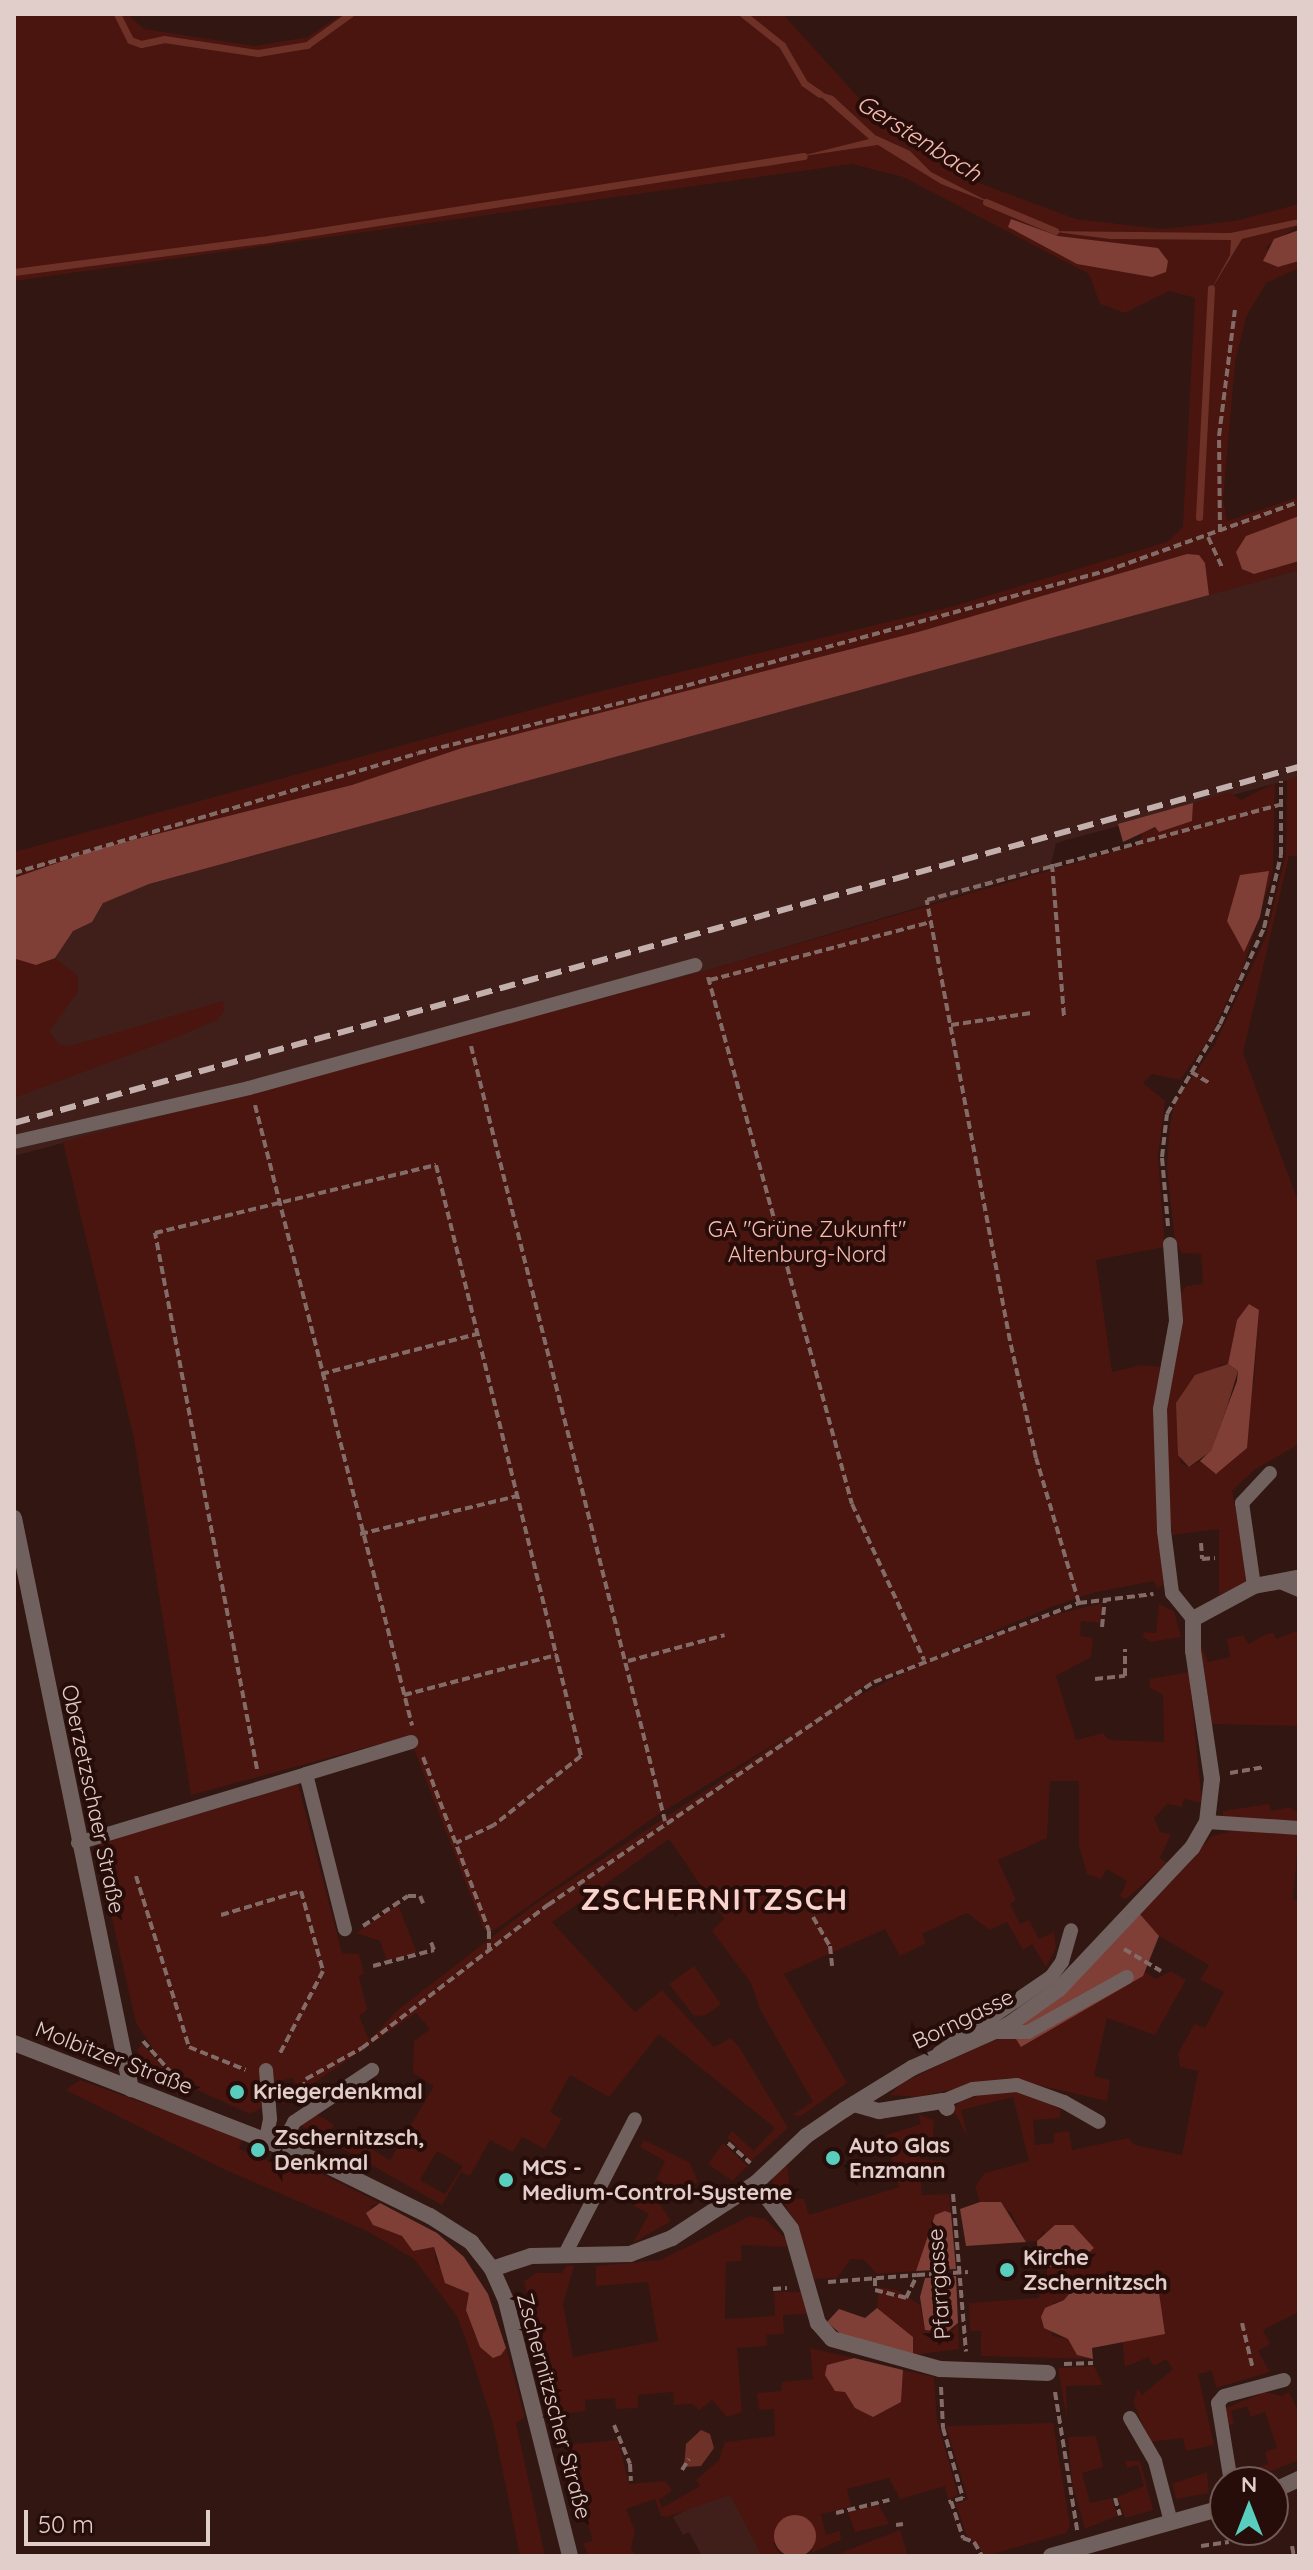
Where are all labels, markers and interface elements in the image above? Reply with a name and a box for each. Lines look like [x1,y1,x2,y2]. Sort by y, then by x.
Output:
water label: Gerstenbach [851,88,987,188]
park label: GA "Grüne Zukunft" Altenburg-Nord [708,1216,906,1268]
street label: Oberzetzschaer Straße [56,1682,130,1916]
district label: ZSCHERNITZSCH [581,1881,849,1917]
street label: Borngasse [908,1983,1018,2055]
street label: Molbitzer Straße [32,2016,196,2100]
place label: Kriegerdenkmal [253,2079,423,2105]
marker: Kriegerdenkmal [228,2083,246,2101]
place label: Zschernitzsch, Denkmal [274,2124,425,2176]
place label: Auto Glas Enzmann [849,2132,950,2184]
marker: Zschernitzsch, Denkmal [249,2141,267,2159]
marker: Auto Glas Enzmann [824,2149,842,2167]
place label: MCS - Medium-Control-Systeme [522,2154,793,2206]
marker: MCS - Medium-Control-Systeme [497,2171,515,2189]
street label: Pfarrgasse [922,2228,956,2340]
place label: Kirche Zschernitzsch [1023,2244,1168,2296]
marker: Kirche Zschernitzsch [998,2261,1016,2279]
street label: Zschernitzscher Straße [511,2290,597,2522]
north arrow [1209,2466,1289,2546]
text: N [1241,2470,1257,2498]
scale bar [28,2494,214,2544]
text: 50 m [38,2509,94,2539]

